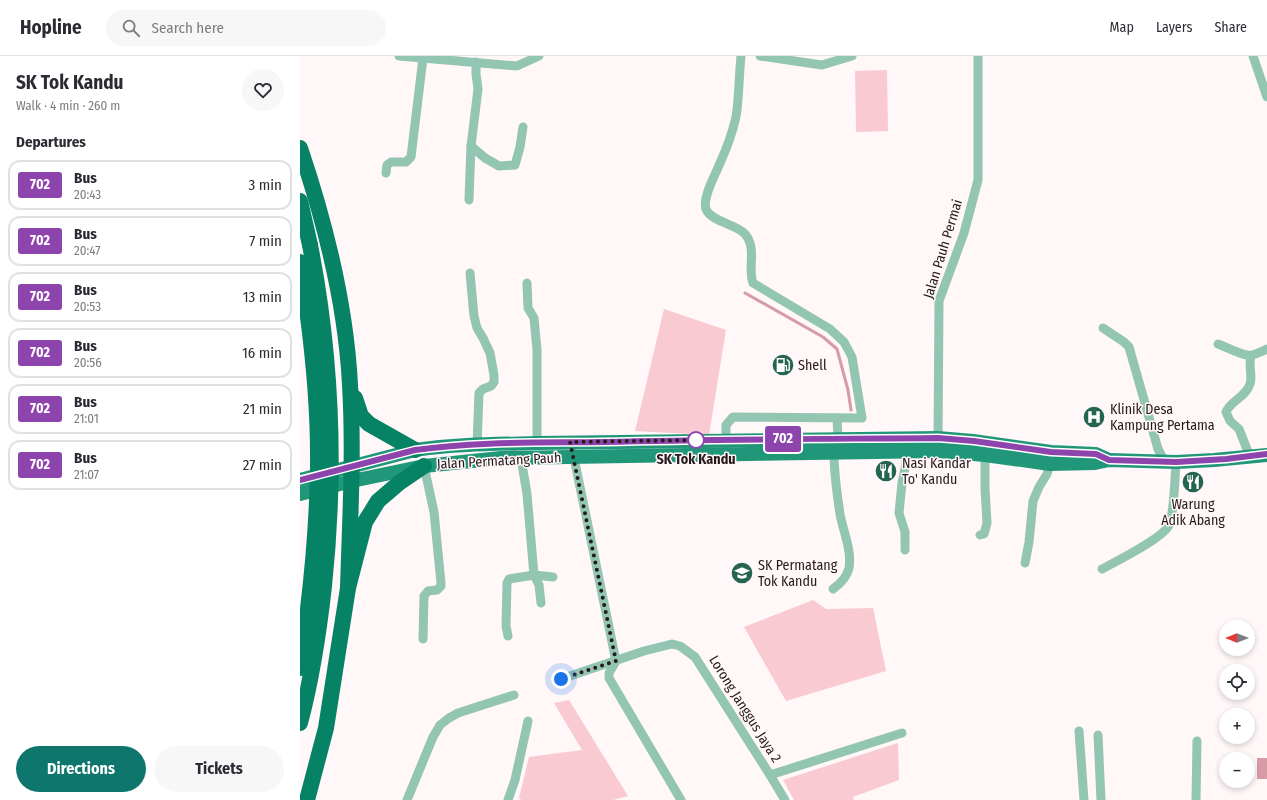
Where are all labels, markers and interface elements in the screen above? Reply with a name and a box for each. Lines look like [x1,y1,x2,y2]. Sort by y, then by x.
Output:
search box [106,10,386,46]
text: Hopline [20,16,82,39]
icon: search [120,17,142,39]
text: Search here [152,19,224,37]
text: Map [1110,19,1134,36]
text: Layers [1156,19,1192,36]
text: Share [1214,19,1247,36]
button: heart [242,69,284,111]
text: SK Tok Kandu [16,71,123,94]
text: Walk · 4 min · 260 m [16,98,120,113]
text: Departures [16,133,86,151]
text: Bus [74,169,97,187]
text: 702 [30,176,50,193]
text: 3 min [248,176,282,194]
text: 20:43 [74,187,101,202]
street label: Jalan Pauh Permai [920,197,966,301]
text: Bus [74,225,97,243]
text: 702 [30,232,50,249]
text: 7 min [249,232,282,250]
text: 20:47 [74,243,101,258]
text: Bus [74,281,97,299]
text: 702 [30,288,50,305]
text: 13 min [243,288,282,306]
text: 20:53 [74,299,101,314]
text: Bus [74,337,97,355]
text: 702 [30,344,50,361]
text: 16 min [242,344,282,362]
fuel station icon: Shell [770,352,796,378]
text: 20:56 [74,355,102,370]
place label: Shell [798,357,827,374]
text: Bus [74,393,97,411]
text: 702 [30,400,50,417]
text: 21 min [243,400,282,418]
place label: Klinik Desa Kampung Pertama [1110,401,1215,434]
hospital icon: Klinik Desa Kampung Pertama [1081,404,1107,430]
text: 21:01 [74,411,99,426]
line badge: 702 [760,426,806,452]
text: 702 [773,430,793,447]
marker: SK Tok Kandu [687,431,705,449]
text: Bus [74,449,97,467]
street label: Jalan Permatang Pauh [436,449,562,473]
place label: SK Tok Kandu [656,451,736,468]
place label: Nasi Kandar To' Kandu [902,455,971,488]
text: 702 [30,456,50,473]
text: 27 min [243,456,282,474]
restaurant icon: Nasi Kandar To' Kandu [873,458,899,484]
text: 21:07 [74,467,99,482]
restaurant icon: Warung Adik Abang [1180,469,1206,495]
place label: Warung Adik Abang [1161,496,1225,529]
place label: SK Permatang Tok Kandu [758,557,838,590]
school or university icon: SK Permatang Tok Kandu [729,560,755,586]
north arrow [1219,620,1255,656]
map controls [1219,620,1255,788]
street label: Lorong Janggus Jaya 2 [705,652,785,766]
button: locate [1219,664,1255,700]
your location [551,669,571,689]
button: + [1219,708,1255,744]
button: Directions [16,746,146,792]
button: Tickets [154,746,284,792]
button: − [1219,752,1255,788]

